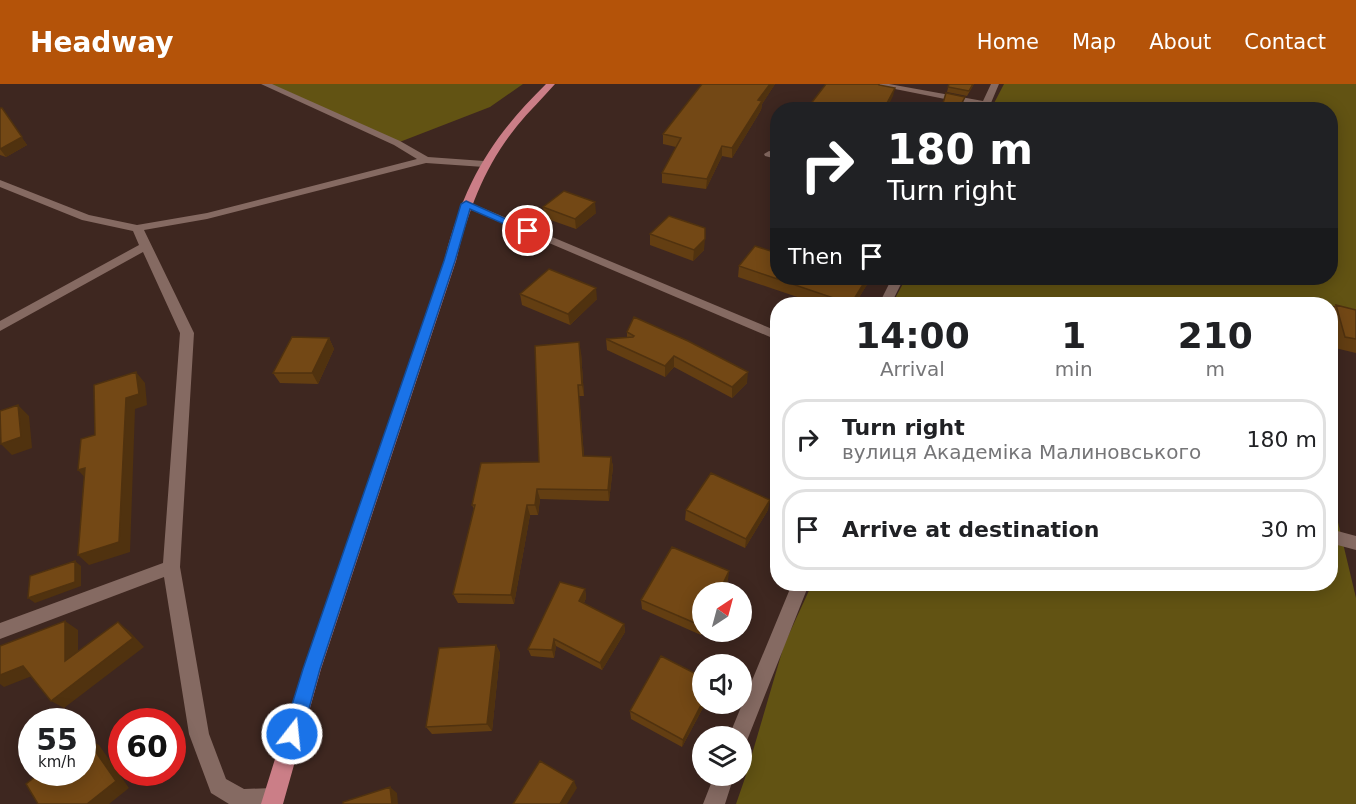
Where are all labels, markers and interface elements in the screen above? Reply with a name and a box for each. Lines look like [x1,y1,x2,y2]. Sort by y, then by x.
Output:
text: Headway [30,26,174,59]
text: Home [977,30,1039,54]
text: Map [1072,30,1116,54]
text: About [1149,30,1211,54]
text: Contact [1244,30,1326,54]
text: 180 m [887,125,1033,174]
icon: right [788,126,866,204]
text: Turn right [887,175,1016,206]
pin [502,205,553,256]
icon: arrive [511,214,544,247]
icon: arrive [855,240,888,273]
text: Then [788,244,843,269]
text: 14:00 [855,315,970,356]
text: 1 [1061,315,1086,356]
text: 210 [1178,315,1253,356]
text: Arrival [880,357,945,381]
text: min [1055,357,1093,381]
text: m [1206,357,1225,381]
text: Turn right [842,415,965,440]
icon: right [791,423,824,456]
text: 180 m [1247,427,1317,452]
text: вулиця Академіка Малиновського [842,440,1201,464]
icon: arrive [791,513,824,546]
text: Arrive at destination [842,517,1099,542]
text: 30 m [1261,517,1317,542]
north arrow [692,582,752,642]
map controls [692,582,752,786]
button: sound [692,654,752,714]
position arrow [260,702,324,766]
speed limit sign: 60 [108,708,186,786]
text: 55 [36,722,78,757]
button: layers [692,726,752,786]
text: km/h [38,753,76,771]

